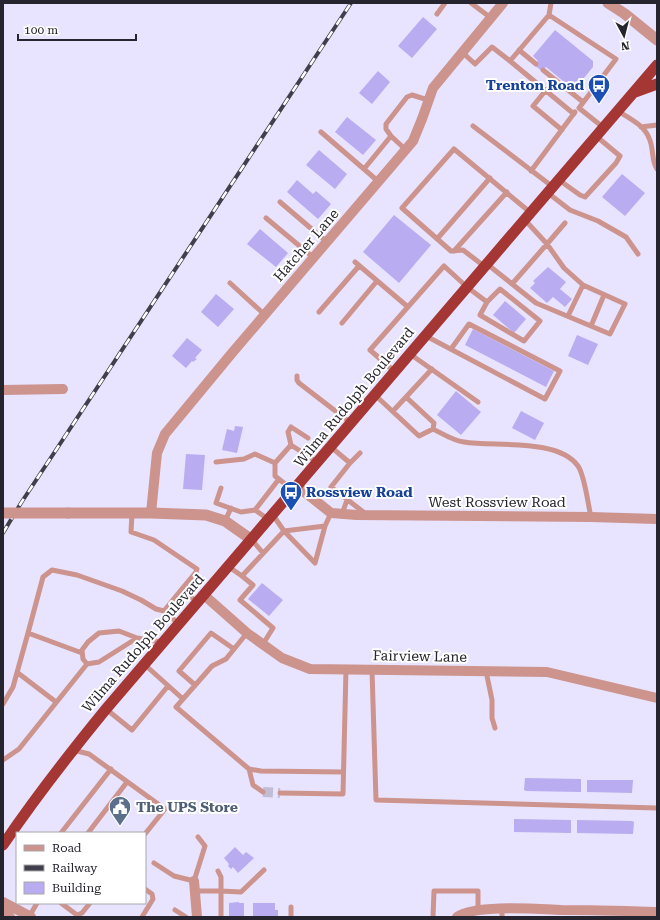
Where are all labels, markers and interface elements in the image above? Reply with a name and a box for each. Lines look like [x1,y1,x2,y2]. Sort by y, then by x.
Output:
scale bar [18,16,136,42]
north arrow [604,16,644,56]
text: 100 m [24,23,58,37]
text: N [620,38,630,52]
bus stop icon: Trenton Road [586,72,612,105]
place label: Trenton Road [486,77,585,93]
street label: Hatcher Lane [270,205,342,285]
street label: Wilma Rudolph Boulevard [291,324,417,470]
bus stop icon: Rossview Road [278,479,304,512]
place label: Rossview Road [306,484,413,500]
street label: West Rossview Road [428,494,566,510]
street label: Wilma Rudolph Boulevard [79,571,207,715]
street label: Fairview Lane [373,647,468,665]
public building icon: The UPS Store [107,794,133,827]
place label: The UPS Store [136,799,238,815]
legend [16,832,146,904]
text: Road [52,841,82,855]
text: Railway [52,861,98,875]
text: Building [52,881,101,895]

